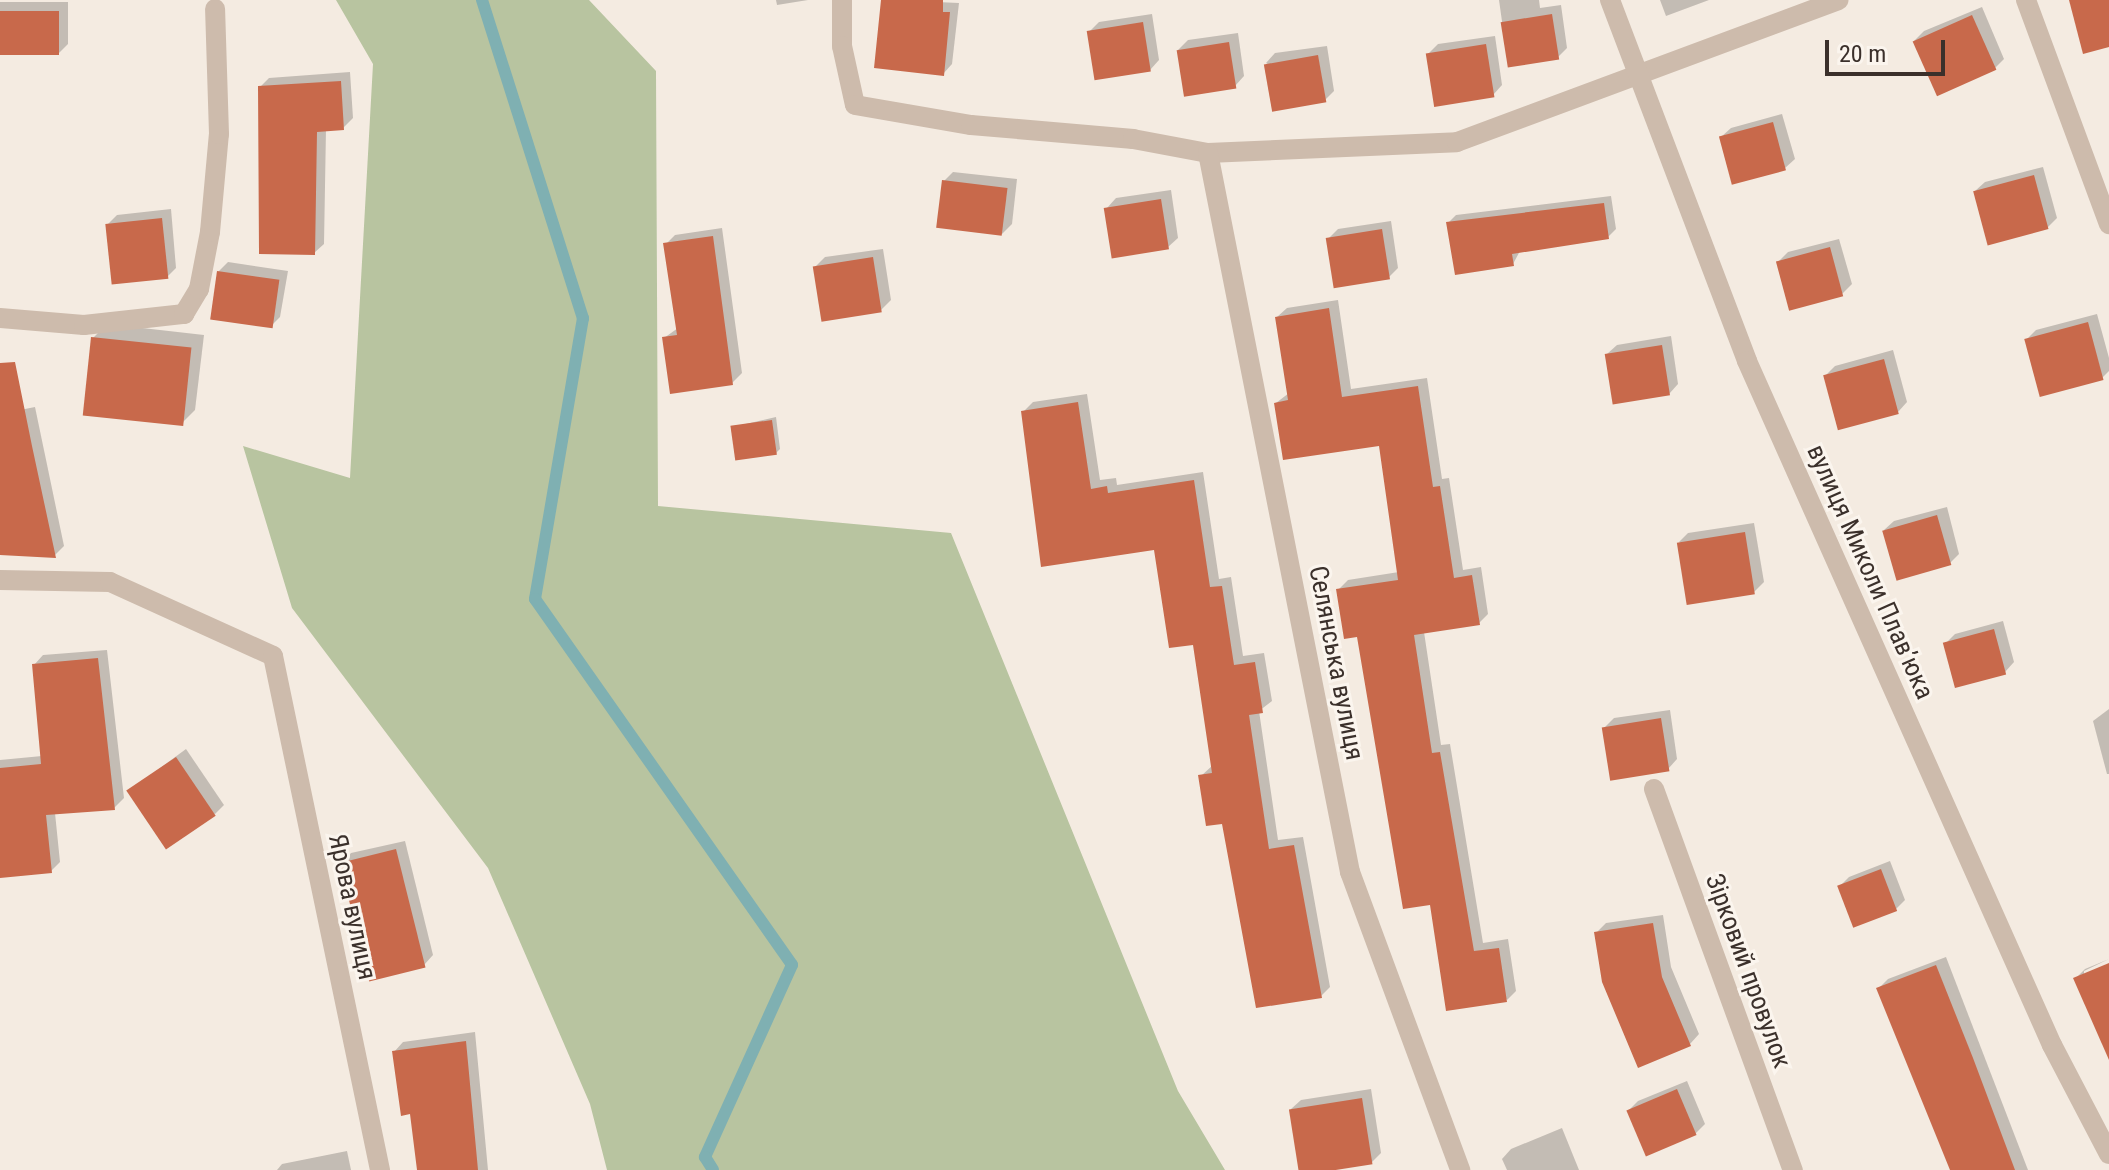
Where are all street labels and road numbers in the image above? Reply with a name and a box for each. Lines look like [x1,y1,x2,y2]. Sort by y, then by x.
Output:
street label: вулиця Миколи Плавʼюка [1800,440,1940,704]
street label: Селянська вулиця [1302,563,1370,763]
street label: Ярова вулиця [321,831,383,983]
street label: Зірковий провулок [1698,870,1798,1072]

